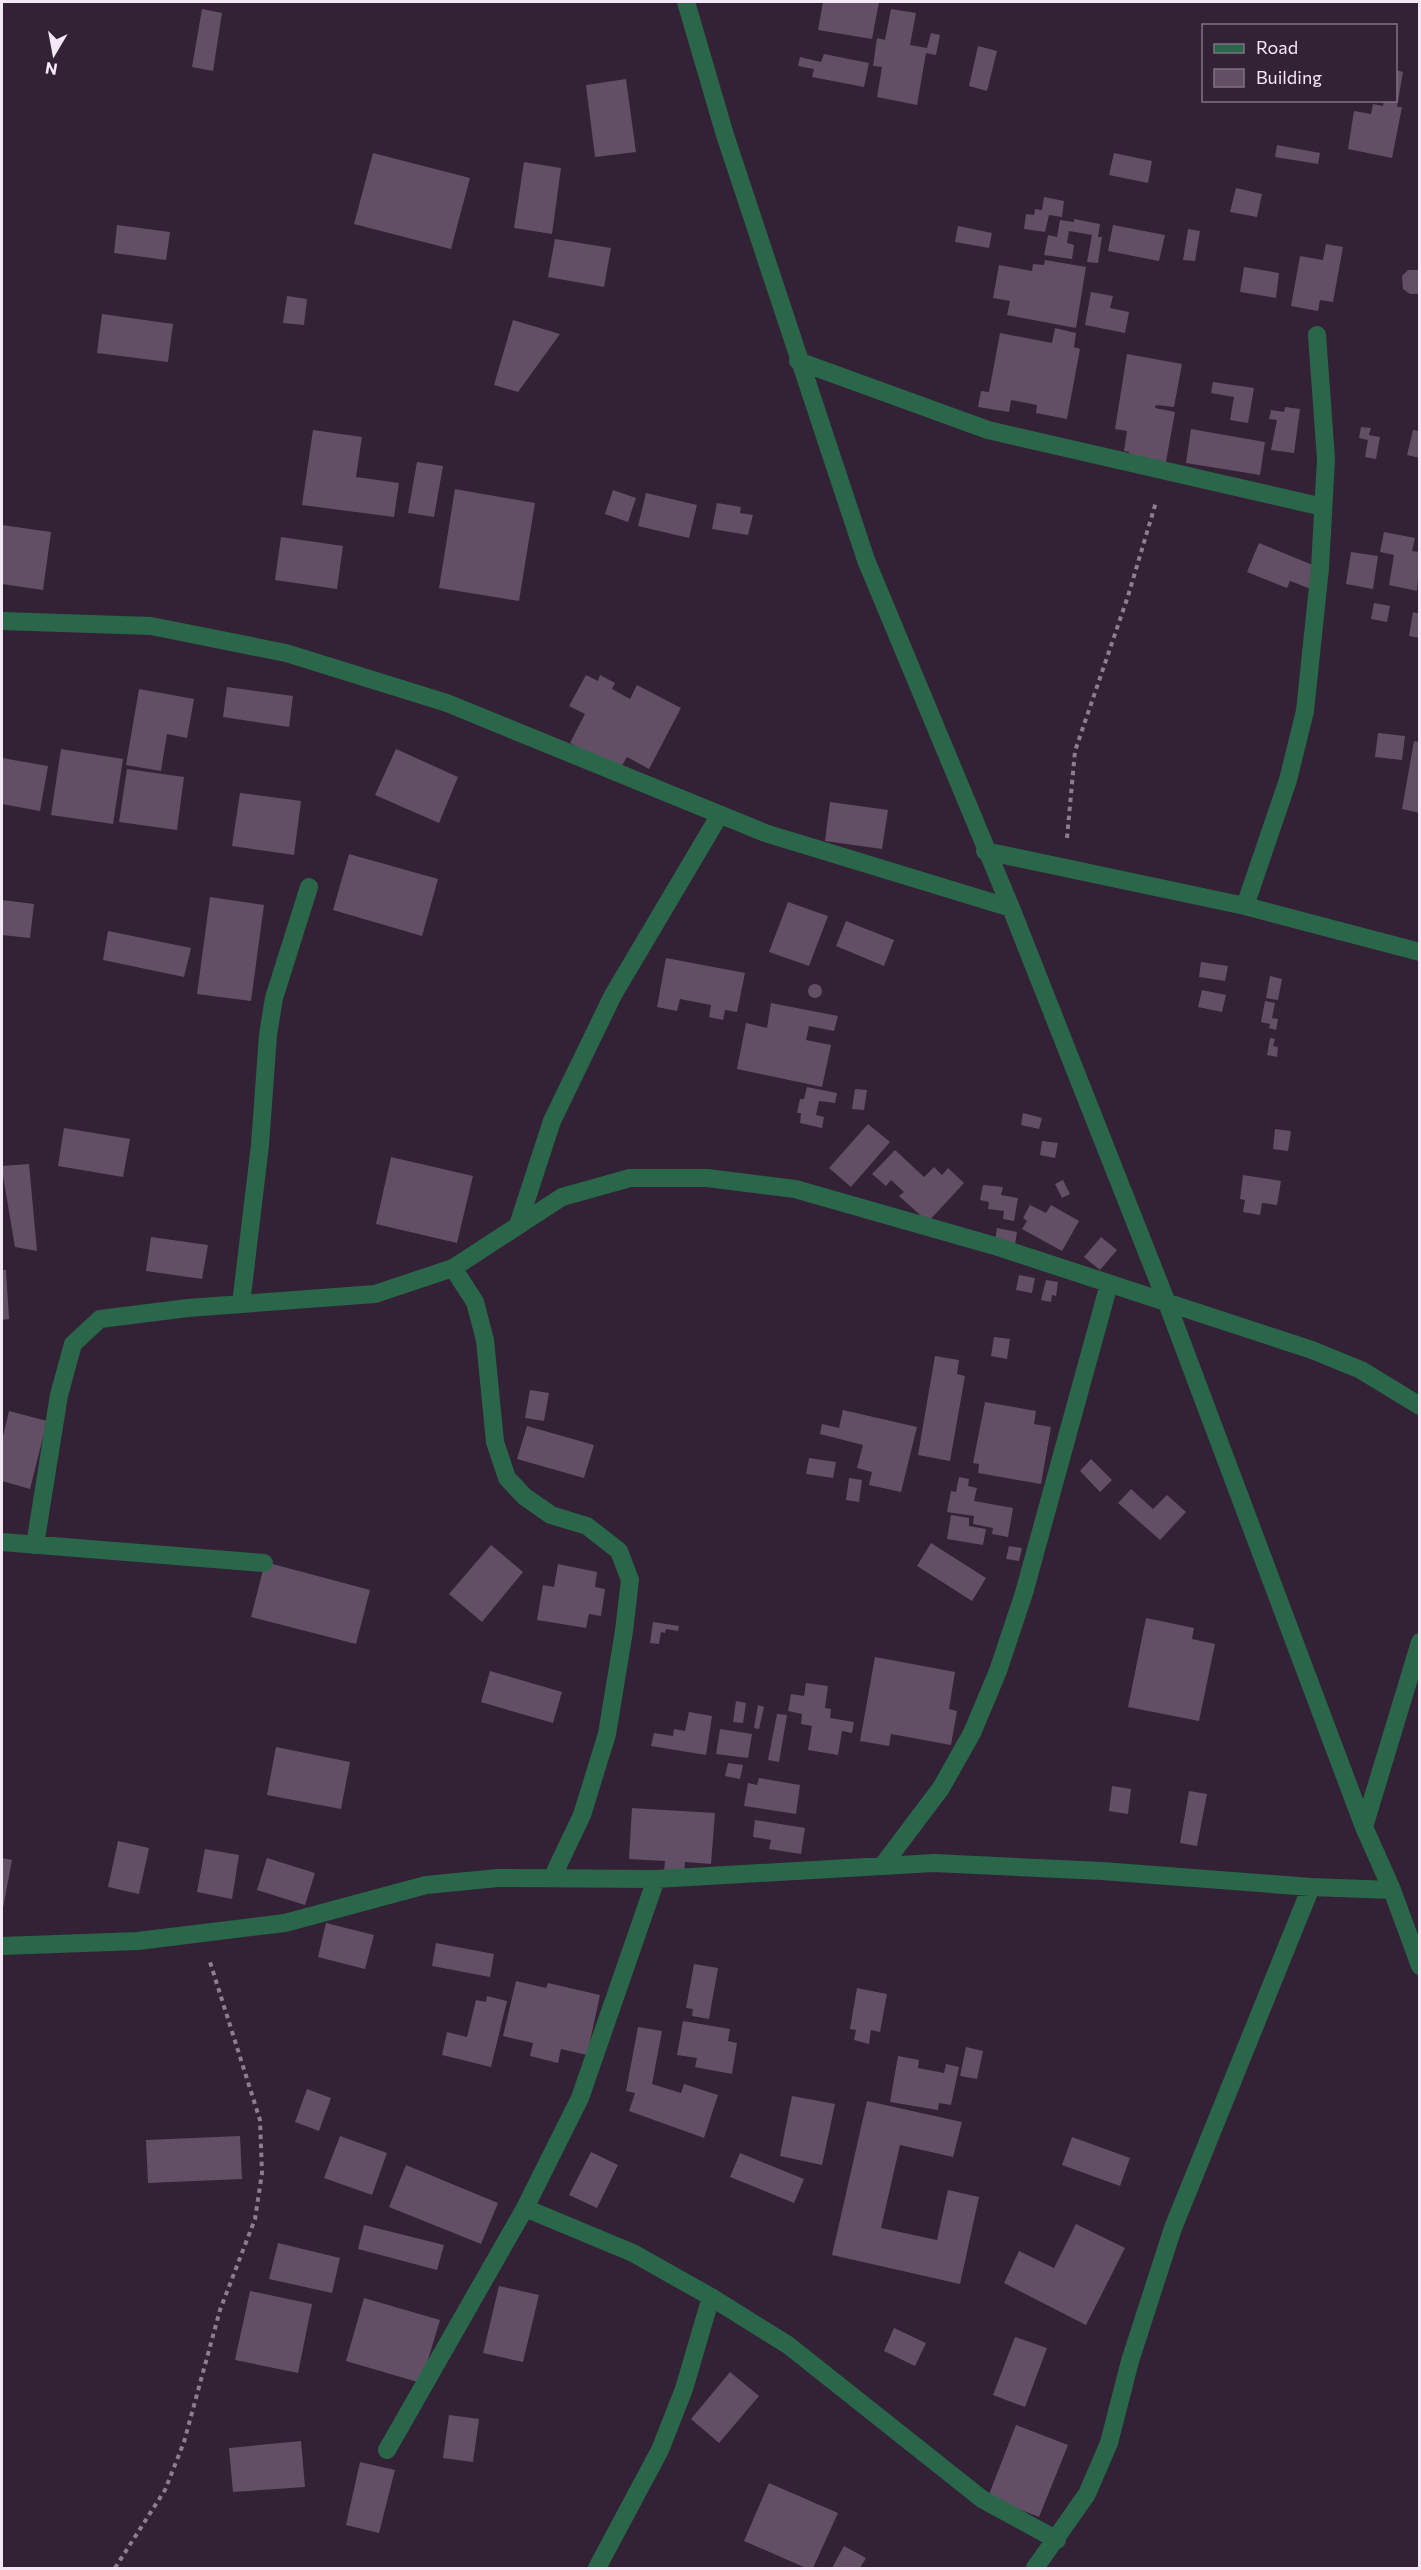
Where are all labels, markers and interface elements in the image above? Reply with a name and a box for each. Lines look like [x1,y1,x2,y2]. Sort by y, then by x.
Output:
north arrow [24,24,84,84]
legend [1202,24,1397,102]
text: Road [1256,36,1298,58]
text: N [44,59,59,80]
text: Building [1256,66,1322,88]

